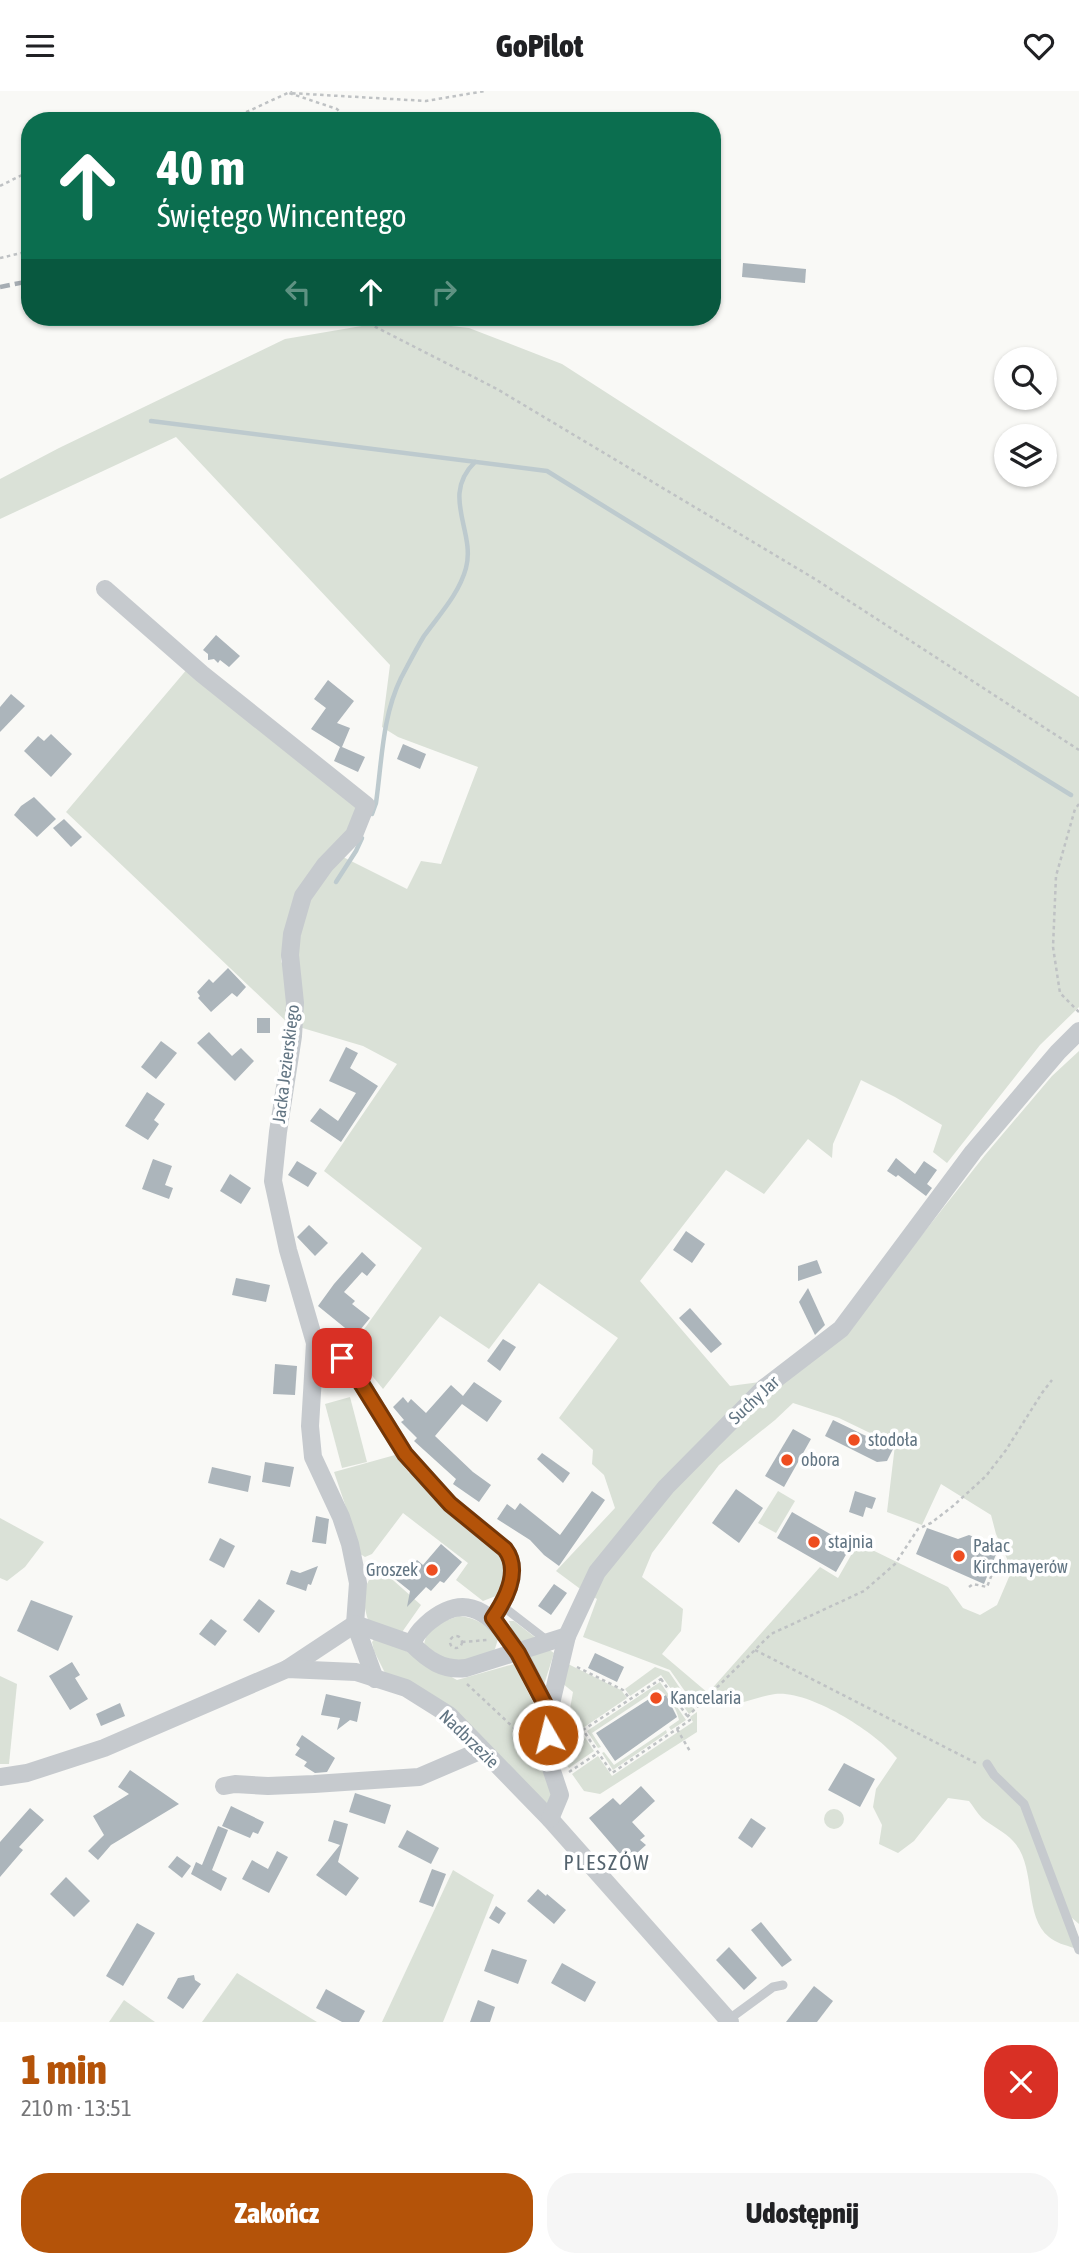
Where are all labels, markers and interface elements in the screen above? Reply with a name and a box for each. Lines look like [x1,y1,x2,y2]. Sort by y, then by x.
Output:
icon: menu [21,27,59,65]
text: GoPilot [496,27,583,64]
icon: heart [1020,27,1058,65]
text: 40 m [157,139,245,195]
icon: ahead [42,140,133,231]
text: Świętego Wincentego [157,197,407,234]
icon: left [279,273,317,311]
icon: ahead [352,273,390,311]
icon: right [425,273,463,311]
map controls [994,347,1057,487]
button: search [994,347,1057,410]
button: layers [994,424,1057,487]
street label: Jacka Jezierskiego [268,1003,303,1125]
pin [312,1328,372,1388]
icon: arrive [323,1339,361,1377]
street label: Suchy Jar [724,1371,784,1428]
place label: stodoła [868,1429,918,1450]
marker: stodoła [846,1432,862,1448]
place label: obora [801,1449,840,1470]
marker: obora [779,1452,795,1468]
place label: stajnia [828,1531,873,1552]
marker: stajnia [806,1534,822,1550]
place label: Pałac Kirchmayerów [973,1535,1068,1577]
marker: Pałac Kirchmayerów [951,1548,967,1564]
place label: Groszek [366,1559,418,1580]
marker: Groszek [424,1562,440,1578]
place label: Kancelaria [670,1687,741,1708]
marker: Kancelaria [648,1690,664,1706]
position arrow [511,1698,585,1772]
street label: Nadbrzezie [435,1705,503,1772]
district label: PLESZÓW [564,1850,650,1874]
text: 1 min [21,2045,107,2093]
button: close [984,2045,1058,2119]
text: 210 m · 13:51 [21,2095,132,2121]
button: Zakończ [21,2173,533,2253]
button: Udostępnij [547,2173,1058,2253]

